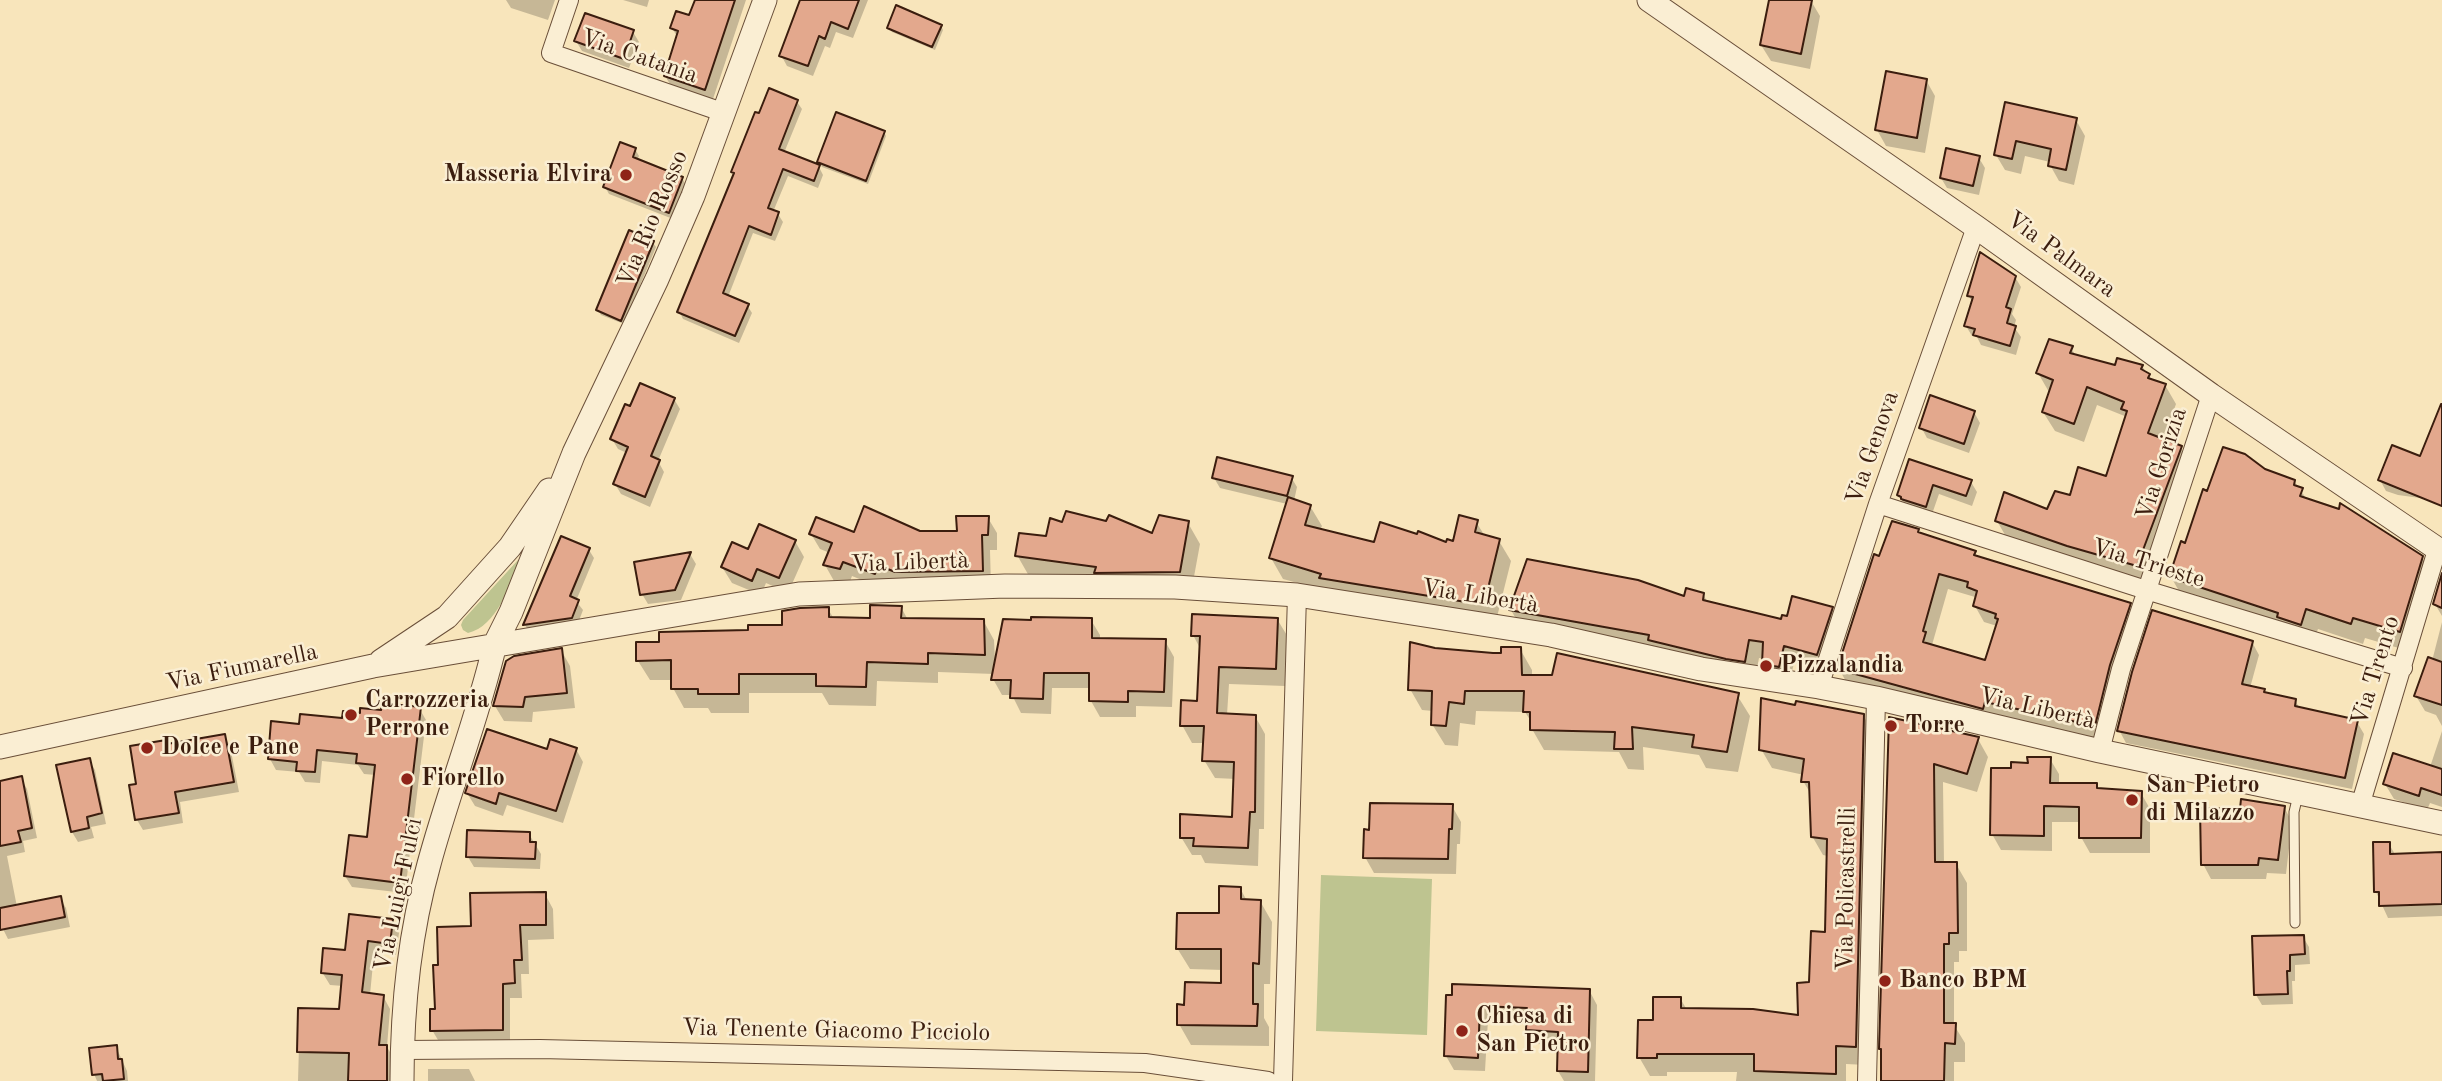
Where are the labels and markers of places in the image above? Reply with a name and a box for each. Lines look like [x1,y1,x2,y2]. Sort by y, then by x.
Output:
place label: Masseria Elvira [444,161,612,189]
marker: Masseria Elvira [618,167,634,183]
place label: Pizzalandia [1780,652,1903,680]
marker: Pizzalandia [1758,658,1774,674]
place label: Carrozzeria Perrone [365,687,489,743]
marker: Carrozzeria Perrone [343,707,359,723]
place label: Torre [1905,712,1965,740]
marker: Torre [1883,718,1899,734]
place label: Dolce e Pane [161,734,299,762]
marker: Dolce e Pane [139,740,155,756]
place label: Fiorello [421,765,505,793]
marker: Fiorello [399,771,415,787]
place label: San Pietro di Milazzo [2146,772,2260,828]
marker: San Pietro di Milazzo [2124,792,2140,808]
place label: Banco BPM [1899,967,2027,995]
marker: Banco BPM [1877,973,1893,989]
place label: Chiesa di San Pietro [1476,1003,1590,1059]
marker: Chiesa di San Pietro [1454,1023,1470,1039]

